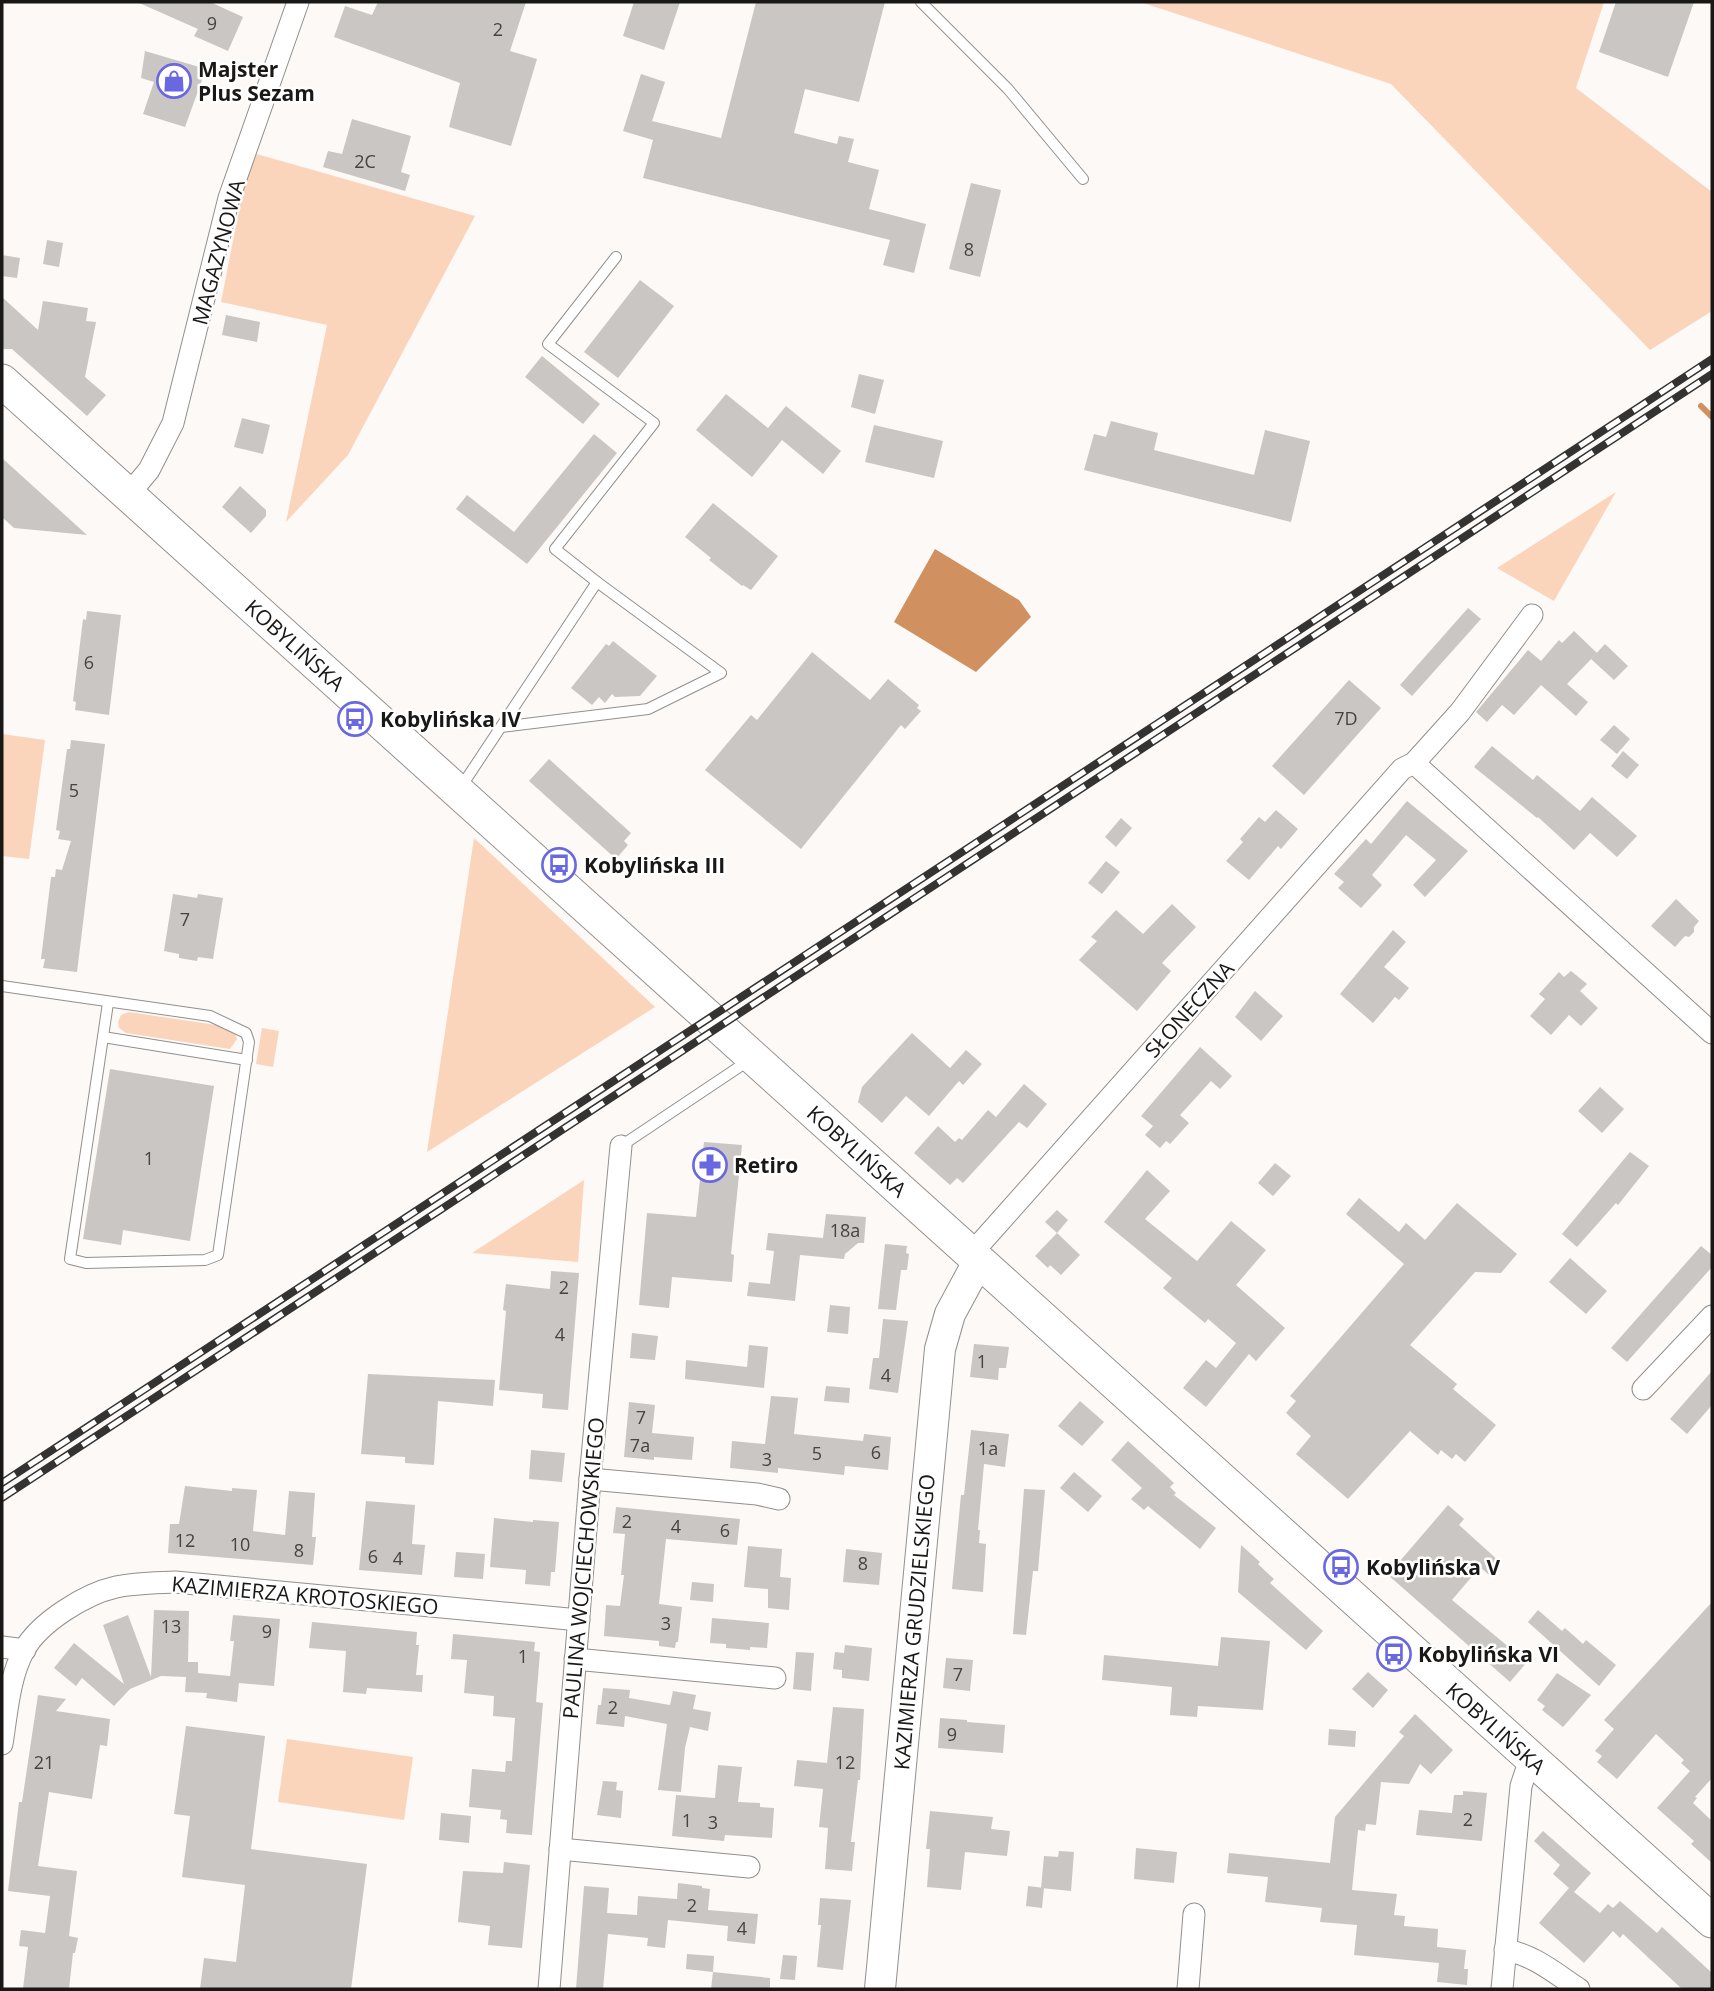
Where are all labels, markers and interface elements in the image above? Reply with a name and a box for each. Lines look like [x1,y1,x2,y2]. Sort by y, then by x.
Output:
house number: 9 [207,11,217,35]
house number: 2 [493,17,503,41]
place label: Majster Plus Sezam [198,55,315,107]
shop icon: Majster Plus Sezam [155,62,193,100]
house number: 2C [354,149,376,173]
street label: MAGAZYNOWA [185,176,251,328]
house number: 8 [964,237,974,261]
street label: KOBYLIŃSKA [239,593,351,698]
house number: 6 [84,650,94,674]
bus stop icon: Kobylińska IV [336,700,374,738]
place label: Kobylińska IV [380,705,521,733]
house number: 7D [1334,706,1358,730]
house number: 5 [69,778,79,802]
bus stop icon: Kobylińska III [540,846,578,884]
place label: Kobylińska III [584,851,725,879]
house number: 7 [180,907,190,931]
street label: SŁONECZNA [1138,954,1240,1063]
street label: KOBYLIŃSKA [801,1099,913,1204]
house number: 1 [144,1146,154,1170]
pharmacy icon: Retiro [691,1146,729,1184]
place label: Retiro [734,1151,798,1179]
house number: 18a [830,1218,860,1242]
house number: 2 [559,1275,569,1299]
house number: 4 [555,1322,565,1346]
house number: 1 [977,1349,987,1373]
house number: 4 [881,1363,891,1387]
house number: 7 [636,1405,646,1429]
street label: PAULINA WOJCIECHOWSKIEGO [556,1416,610,1720]
house number: 7a [630,1433,650,1457]
house number: 1a [978,1436,998,1460]
house number: 6 [871,1440,881,1464]
house number: 5 [812,1441,822,1465]
house number: 3 [762,1447,772,1471]
street label: KAZIMIERZA GRUDZIELSKIEGO [887,1473,941,1771]
house number: 2 [622,1509,632,1533]
house number: 4 [671,1514,681,1538]
house number: 6 [720,1518,730,1542]
house number: 12 [175,1528,195,1552]
house number: 10 [230,1532,250,1556]
house number: 8 [294,1538,304,1562]
house number: 6 [368,1544,378,1568]
house number: 4 [393,1546,403,1570]
bus stop icon: Kobylińska V [1322,1548,1360,1586]
house number: 8 [858,1551,868,1575]
place label: Kobylińska V [1366,1553,1500,1581]
street label: KAZIMIERZA KROTOSKIEGO [170,1569,440,1621]
house number: 3 [661,1611,671,1635]
house number: 13 [161,1614,181,1638]
house number: 9 [262,1619,272,1643]
bus stop icon: Kobylińska VI [1375,1635,1413,1673]
place label: Kobylińska VI [1418,1640,1559,1668]
house number: 1 [518,1644,528,1668]
house number: 7 [953,1662,963,1686]
street label: KOBYLIŃSKA [1440,1676,1552,1781]
house number: 2 [608,1695,618,1719]
house number: 9 [947,1722,957,1746]
house number: 21 [34,1750,54,1774]
house number: 12 [835,1750,855,1774]
house number: 2 [1463,1807,1473,1831]
house number: 1 [682,1808,692,1832]
house number: 3 [708,1810,718,1834]
house number: 2 [687,1893,697,1917]
house number: 4 [737,1916,747,1940]

